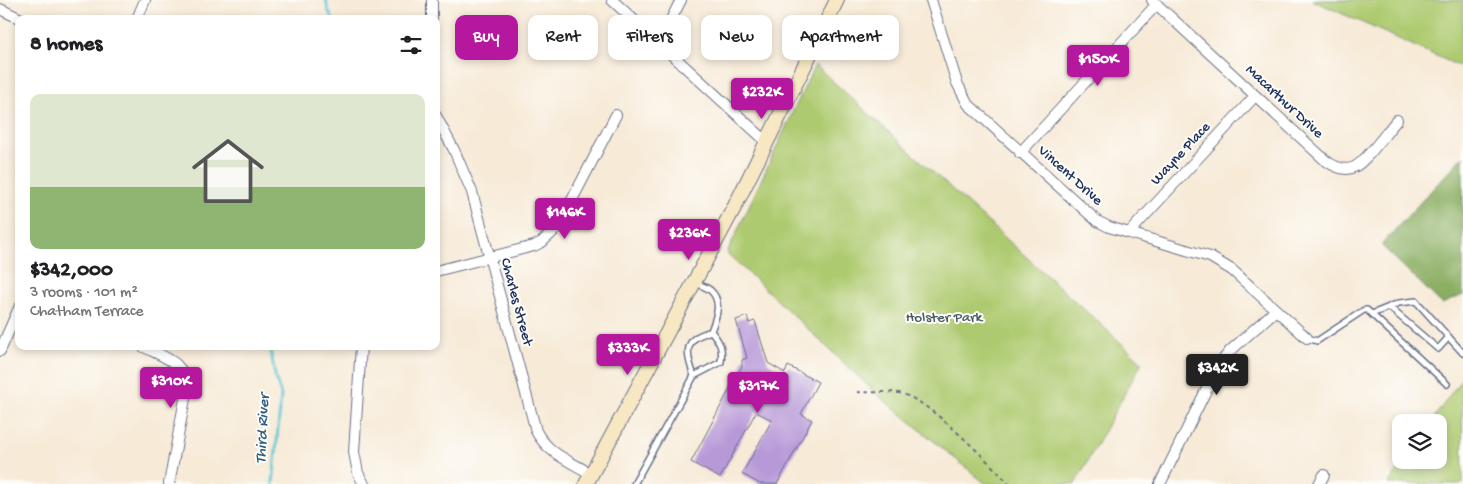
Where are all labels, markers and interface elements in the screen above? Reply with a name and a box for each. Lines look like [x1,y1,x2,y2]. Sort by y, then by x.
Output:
chip: Buy [455,15,518,60]
chip: Rent [528,15,598,60]
chip: Filters [608,15,691,60]
chip: New [701,15,772,60]
chip: Apartment [782,15,899,60]
icon: filters [397,31,425,59]
text: 8 homes [30,33,102,58]
pin: $150K [1063,44,1133,87]
text: $150K [1078,51,1118,70]
street label: Macarthur Drive [1241,61,1327,143]
pin: $232K [727,78,797,120]
text: $232K [742,84,782,103]
street label: Wayne Place [1147,119,1215,189]
icon: home [183,126,273,216]
street label: Vincent Drive [1033,142,1106,210]
pin: $146K [530,198,600,240]
text: $146K [546,204,584,223]
pin: $236K [654,218,724,261]
text: $236K [669,225,709,244]
street label: Charles Street [496,256,537,350]
text: $342,000 [30,259,113,284]
text: 3 rooms · 101 m² [30,284,138,303]
text: Chatham Terrace [30,303,144,322]
park label: Holster Park [906,309,984,327]
pin: $333K [593,334,663,376]
text: $333K [608,340,648,359]
pin: $342K [1182,354,1252,396]
text: $342K [1197,360,1237,379]
pin: $310K [136,366,206,409]
pin: $317K [723,372,793,414]
text: $310K [151,373,191,392]
text: $317K [738,378,778,397]
water label: Third River [253,390,275,464]
map controls [1392,414,1447,469]
button: layers [1392,414,1447,469]

